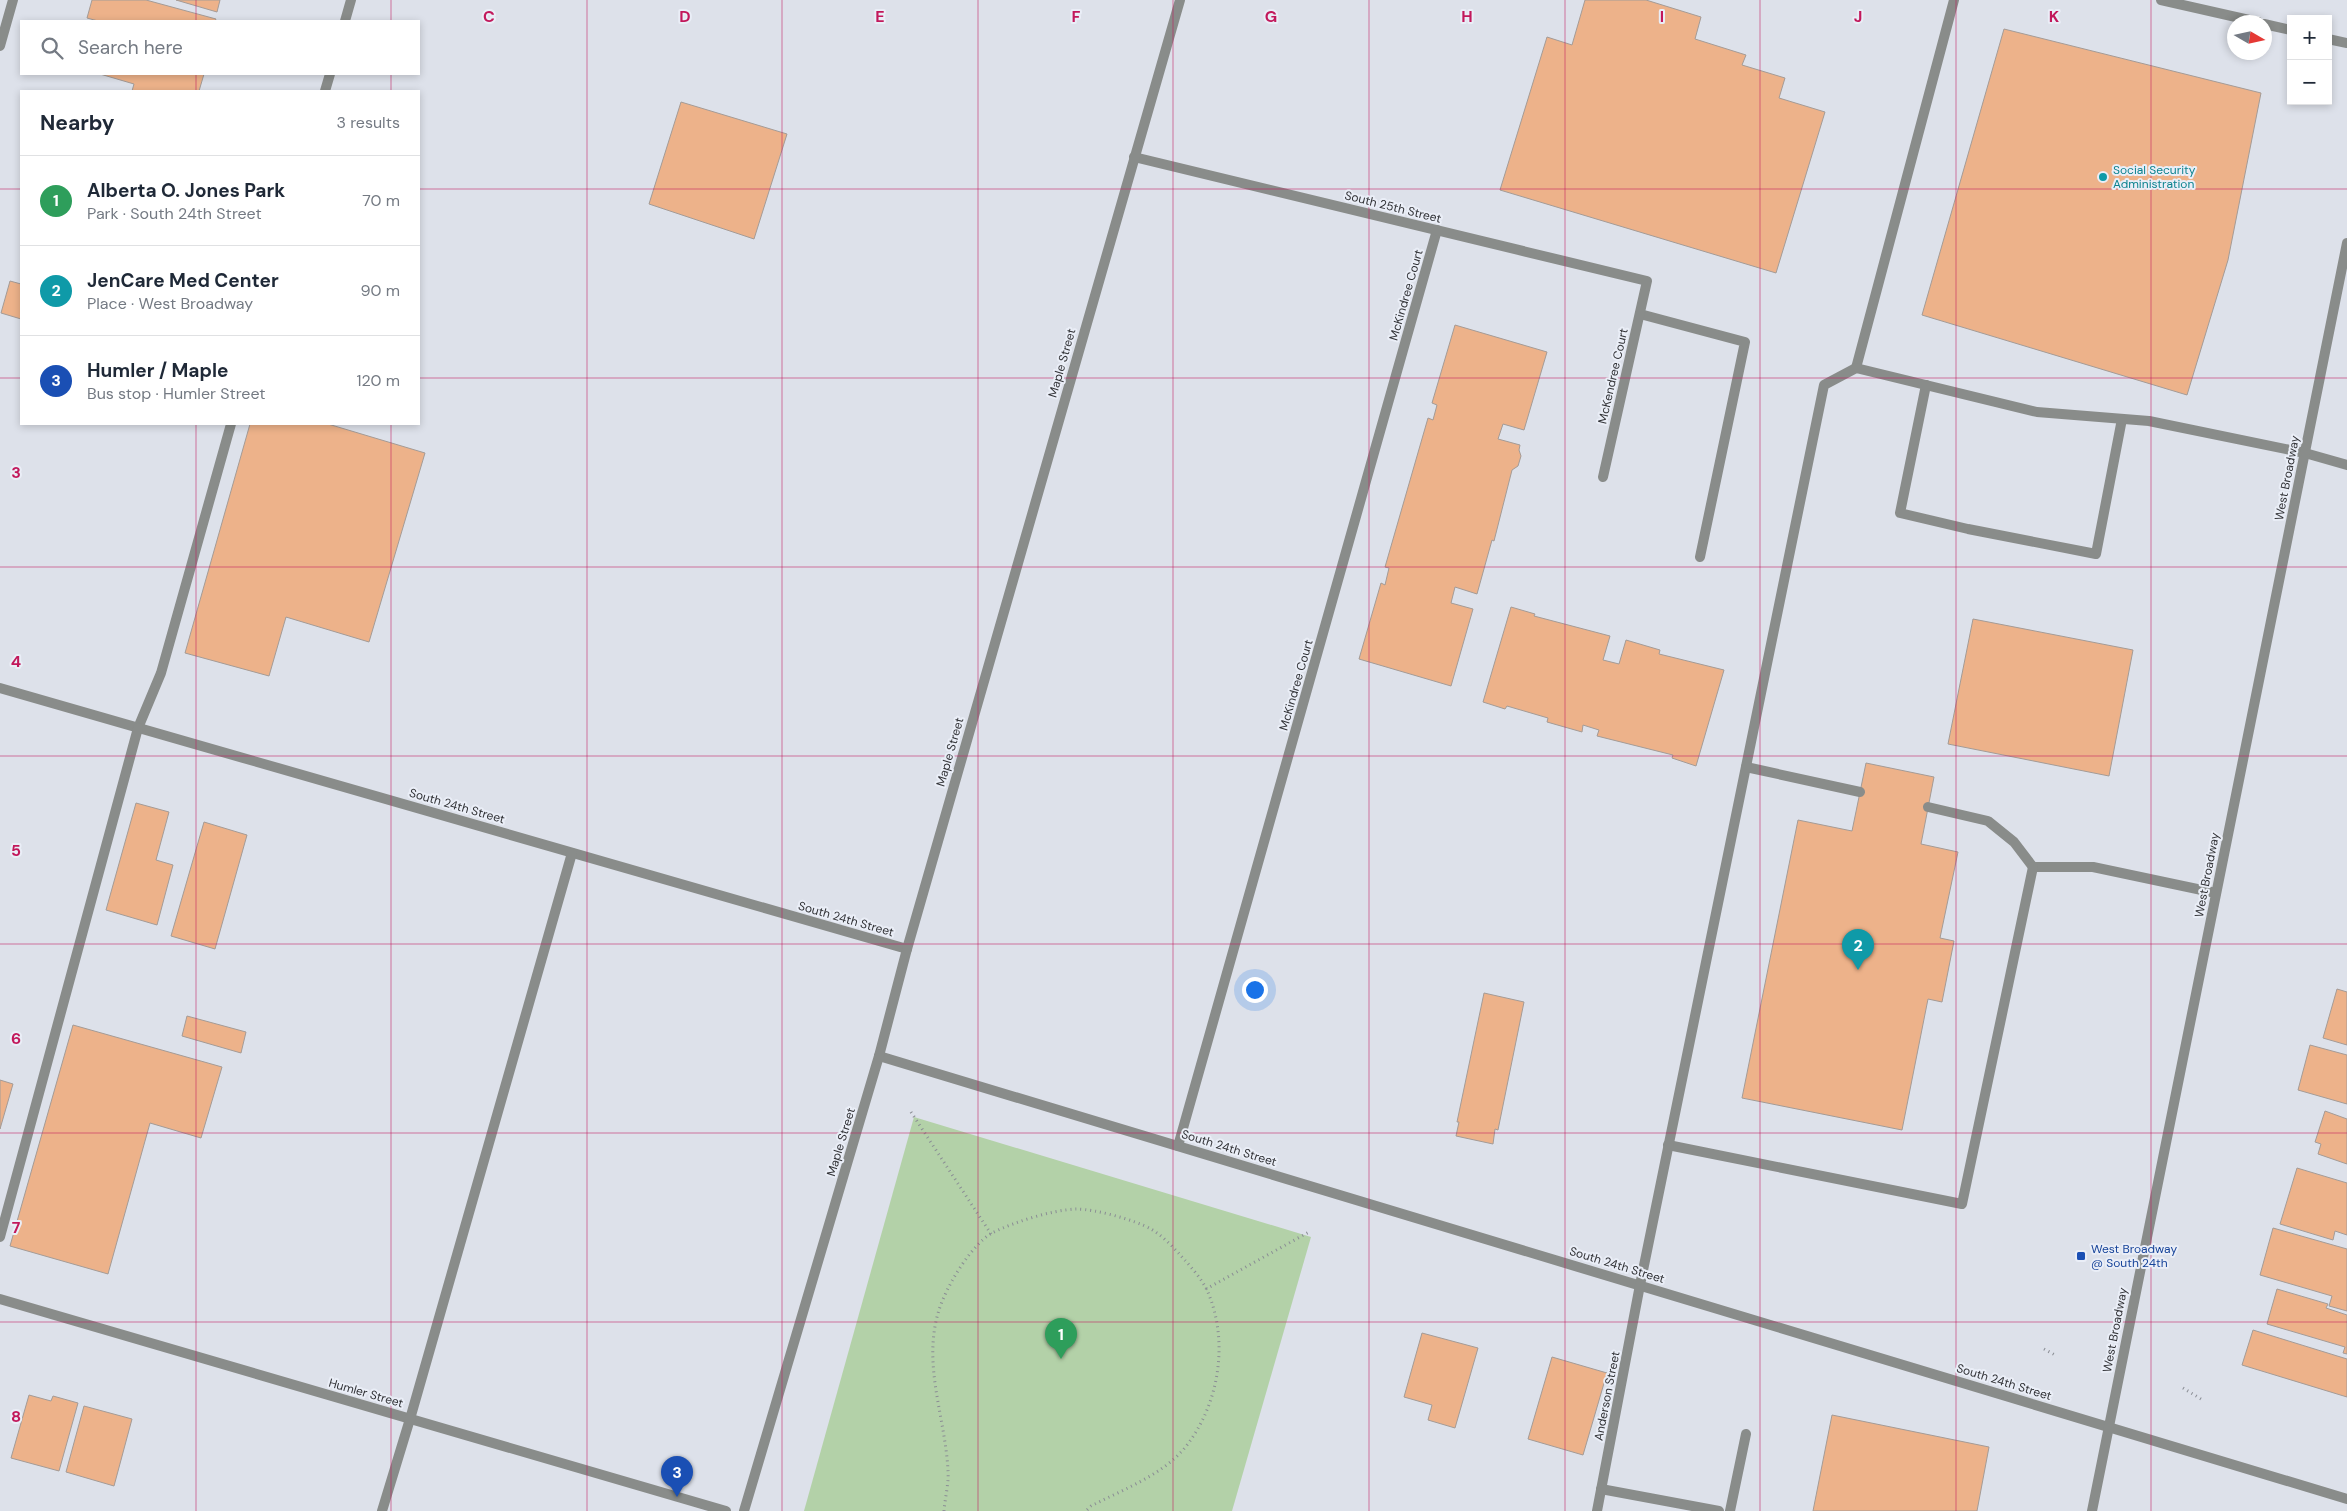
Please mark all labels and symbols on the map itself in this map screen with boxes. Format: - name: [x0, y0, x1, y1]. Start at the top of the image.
- text: C: [483, 6, 495, 27]
- text: D: [679, 6, 691, 27]
- text: E: [875, 6, 885, 27]
- text: F: [1072, 6, 1081, 27]
- text: G: [1265, 6, 1277, 27]
- text: H: [1461, 6, 1473, 27]
- text: I: [1660, 6, 1664, 27]
- text: J: [1854, 6, 1862, 27]
- text: K: [2049, 6, 2060, 27]
- north arrow: [2227, 15, 2272, 60]
- place label: Social Security Administration: [2113, 162, 2196, 192]
- marker: Social Security Administration: [2097, 171, 2109, 183]
- street label: South 25th Street: [1343, 187, 1443, 227]
- street label: McKindree Court: [1385, 247, 1427, 342]
- street label: Maple Street: [1045, 326, 1080, 399]
- street label: McKendree Court: [1594, 326, 1632, 425]
- street label: West Broadway: [2271, 434, 2303, 522]
- text: 3: [11, 462, 21, 483]
- street label: McKindree Court: [1275, 637, 1317, 732]
- text: 4: [11, 651, 21, 672]
- street label: Maple Street: [933, 715, 968, 788]
- street label: South 24th Street: [407, 785, 507, 827]
- street label: West Broadway: [2191, 831, 2223, 919]
- text: 5: [11, 840, 21, 861]
- street label: South 24th Street: [796, 898, 896, 940]
- pin: 2: [1842, 929, 1874, 970]
- your location: [1242, 977, 1268, 1003]
- text: 6: [11, 1028, 21, 1049]
- street label: Maple Street: [823, 1106, 859, 1178]
- street label: South 24th Street: [1180, 1126, 1279, 1170]
- text: 7: [12, 1217, 21, 1238]
- place label: West Broadway @ South 24th: [2091, 1241, 2177, 1271]
- street label: South 24th Street: [1568, 1243, 1667, 1287]
- marker: West Broadway @ South 24th: [2075, 1250, 2087, 1262]
- street label: West Broadway: [2099, 1286, 2131, 1374]
- pin: 1: [1045, 1318, 1077, 1359]
- street label: Anderson Street: [1590, 1350, 1624, 1442]
- street label: South 24th Street: [1955, 1360, 2054, 1404]
- street label: Humler Street: [327, 1375, 405, 1411]
- text: 8: [11, 1406, 21, 1427]
- pin: 3: [661, 1456, 693, 1497]

